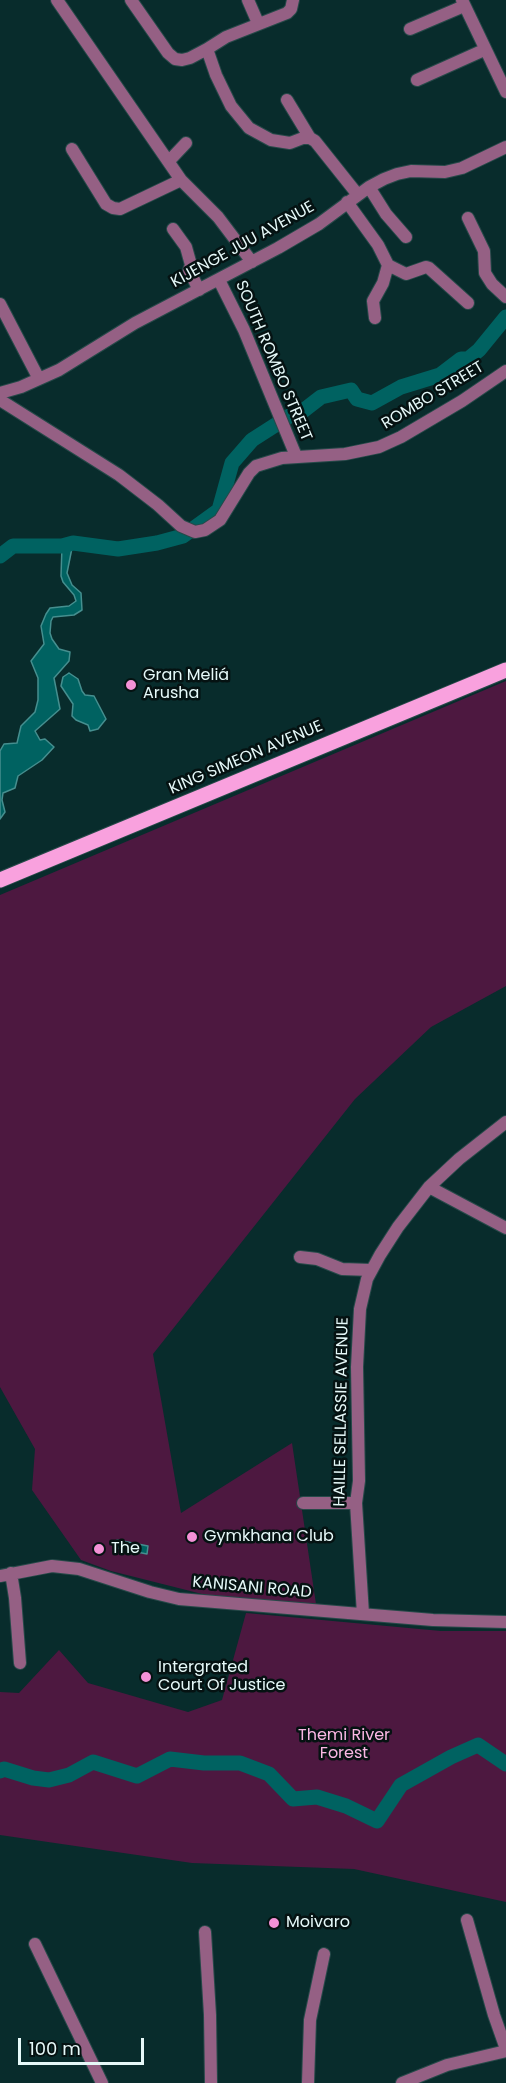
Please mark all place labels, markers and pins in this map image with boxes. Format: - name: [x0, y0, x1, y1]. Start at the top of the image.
- place label: Gran Meliá Arusha: [143, 666, 229, 704]
- marker: Gran Meliá Arusha: [124, 678, 138, 692]
- place label: Gymkhana Club: [204, 1527, 334, 1547]
- marker: Gymkhana Club: [185, 1530, 199, 1544]
- place label: The: [111, 1539, 140, 1559]
- marker: The: [92, 1542, 106, 1556]
- place label: Intergrated Court Of Justice: [158, 1658, 285, 1696]
- marker: Intergrated Court Of Justice: [139, 1670, 153, 1684]
- place label: Moivaro: [286, 1913, 350, 1933]
- marker: Moivaro: [267, 1916, 281, 1930]

